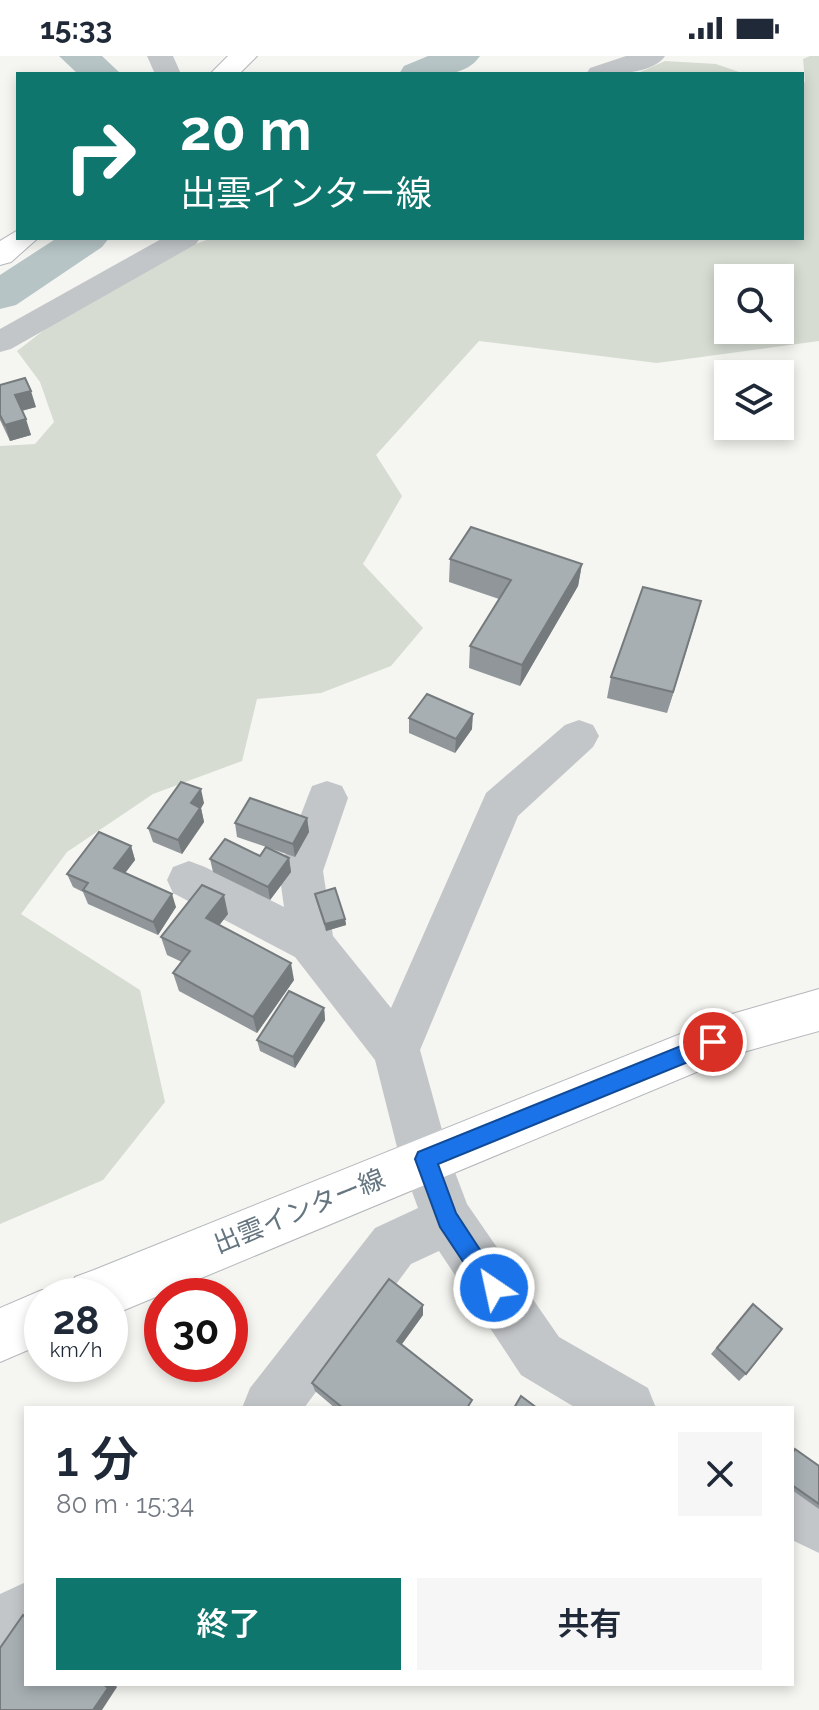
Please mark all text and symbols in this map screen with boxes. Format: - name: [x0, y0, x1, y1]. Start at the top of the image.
- text: 15:33: [40, 11, 112, 46]
- text: 20 m: [180, 97, 312, 163]
- icon: right: [48, 104, 152, 208]
- text: 出雲インター線: [180, 172, 432, 214]
- map controls: [714, 264, 794, 440]
- button: search: [714, 264, 794, 344]
- button: layers: [714, 360, 794, 440]
- pin: [679, 1008, 747, 1076]
- icon: arrive: [691, 1020, 735, 1064]
- street label: 出雲インター線: [209, 1163, 389, 1259]
- position arrow: [452, 1246, 536, 1330]
- speed limit sign: 30: [144, 1278, 248, 1382]
- text: 28: [53, 1296, 99, 1343]
- text: km/h: [50, 1338, 102, 1362]
- text: 1 分: [56, 1431, 138, 1487]
- button: close: [678, 1432, 762, 1516]
- text: 80 m · 15:34: [56, 1489, 194, 1519]
- button: 終了: [56, 1578, 401, 1670]
- button: 共有: [417, 1578, 762, 1670]

